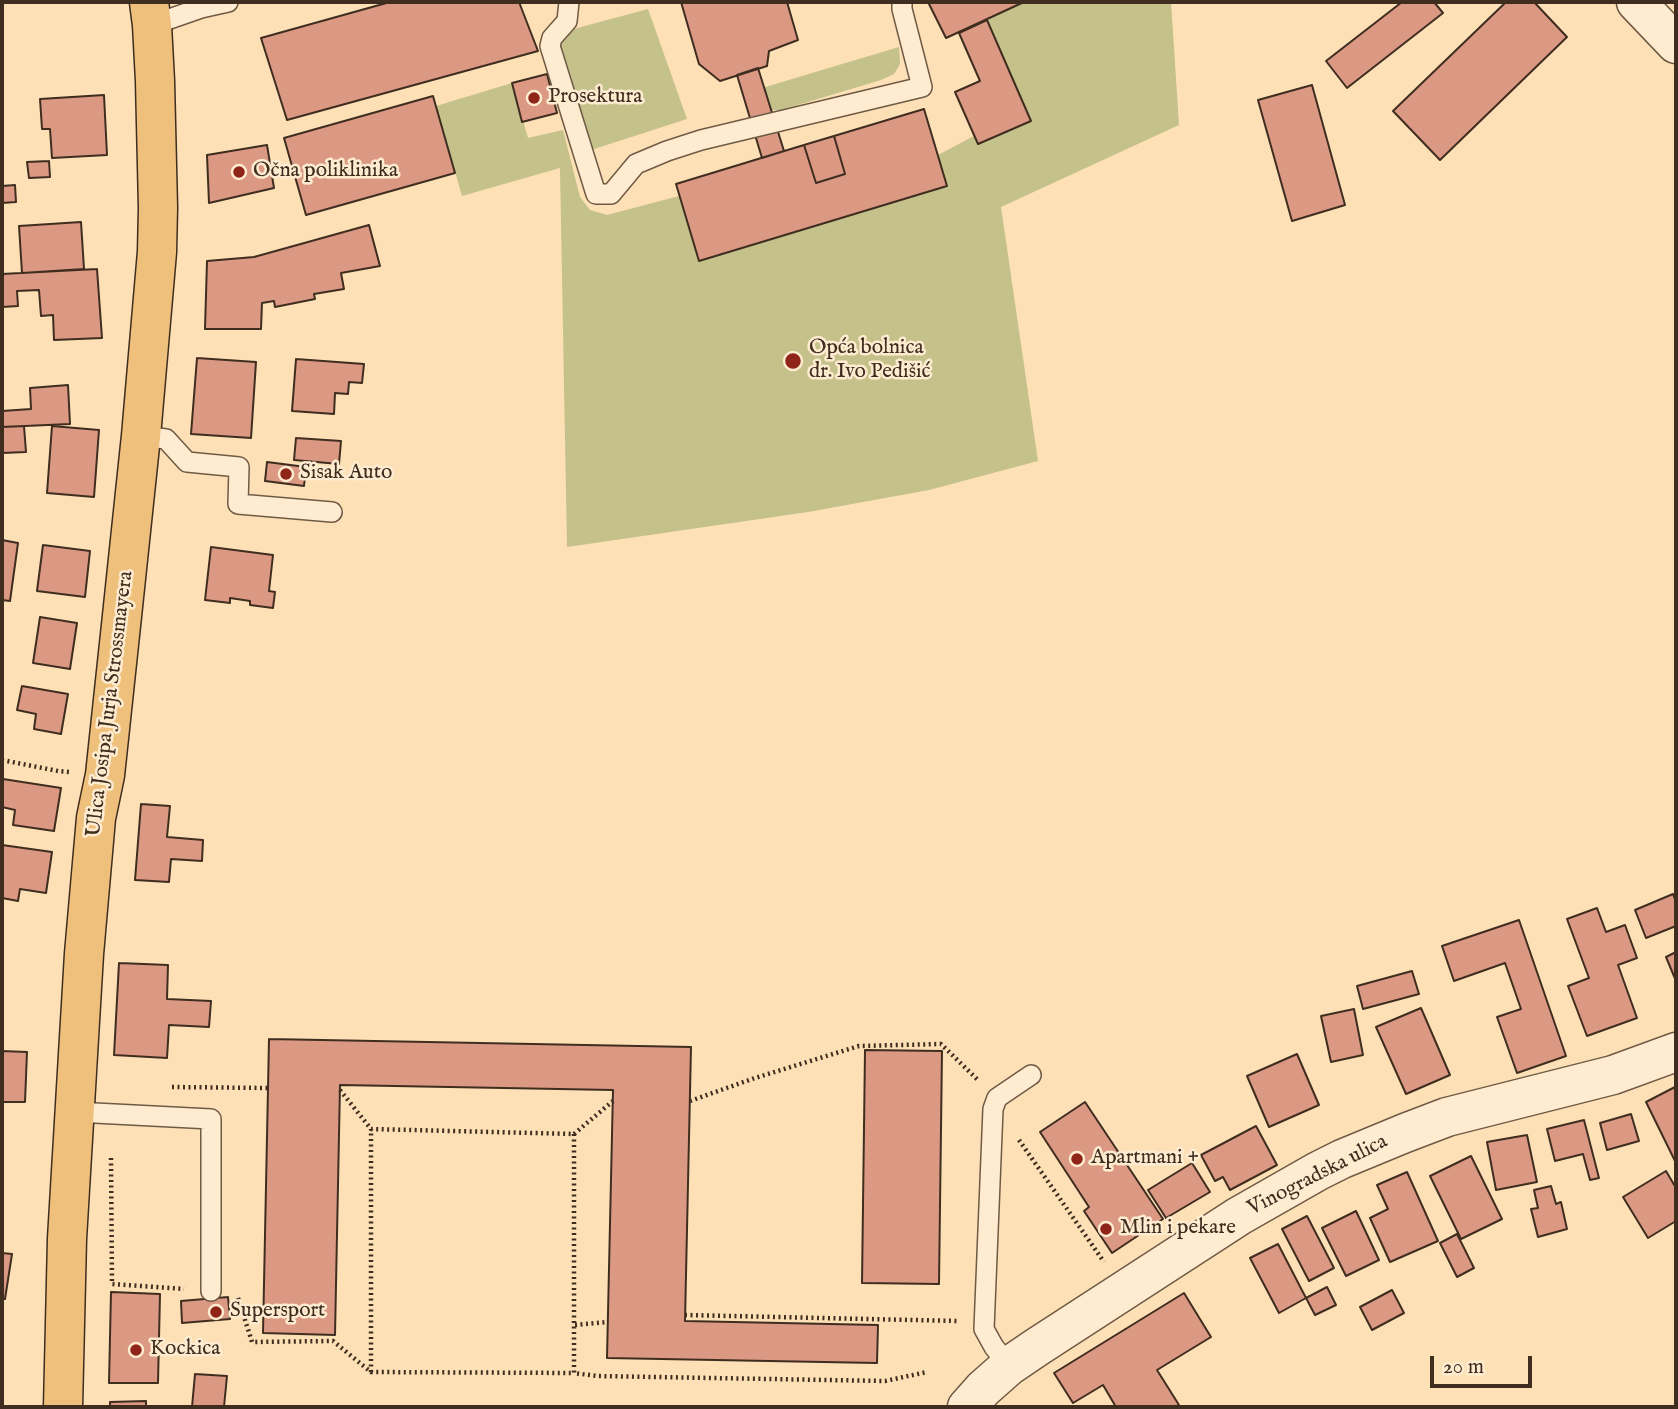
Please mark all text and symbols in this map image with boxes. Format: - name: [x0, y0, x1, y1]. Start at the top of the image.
- place label: Prosektura: [548, 85, 642, 111]
- marker: Prosektura: [526, 90, 542, 106]
- place label: Očna poliklinika: [253, 159, 398, 185]
- marker: Očna poliklinika: [231, 164, 247, 180]
- place label: Opća bolnica dr. Ivo Pedišić: [809, 336, 931, 386]
- marker: Opća bolnica dr. Ivo Pedišić: [783, 351, 803, 371]
- place label: Sisak Auto: [300, 461, 392, 487]
- marker: Sisak Auto: [278, 466, 294, 482]
- street label: Ulica Josipa Jurja Strossmayera: [82, 570, 140, 838]
- street label: Vinogradska ulica: [1244, 1130, 1392, 1222]
- place label: Apartmani +: [1091, 1146, 1199, 1172]
- marker: Apartmani +: [1069, 1151, 1085, 1167]
- place label: Mlin i pekare: [1120, 1216, 1236, 1242]
- marker: Mlin i pekare: [1098, 1221, 1114, 1237]
- place label: Supersport: [230, 1299, 325, 1325]
- marker: Supersport: [208, 1304, 224, 1320]
- place label: Kockica: [150, 1337, 220, 1363]
- marker: Kockica: [128, 1342, 144, 1358]
- scale bar: [1433, 1342, 1534, 1386]
- text: 20 m: [1443, 1354, 1484, 1381]

